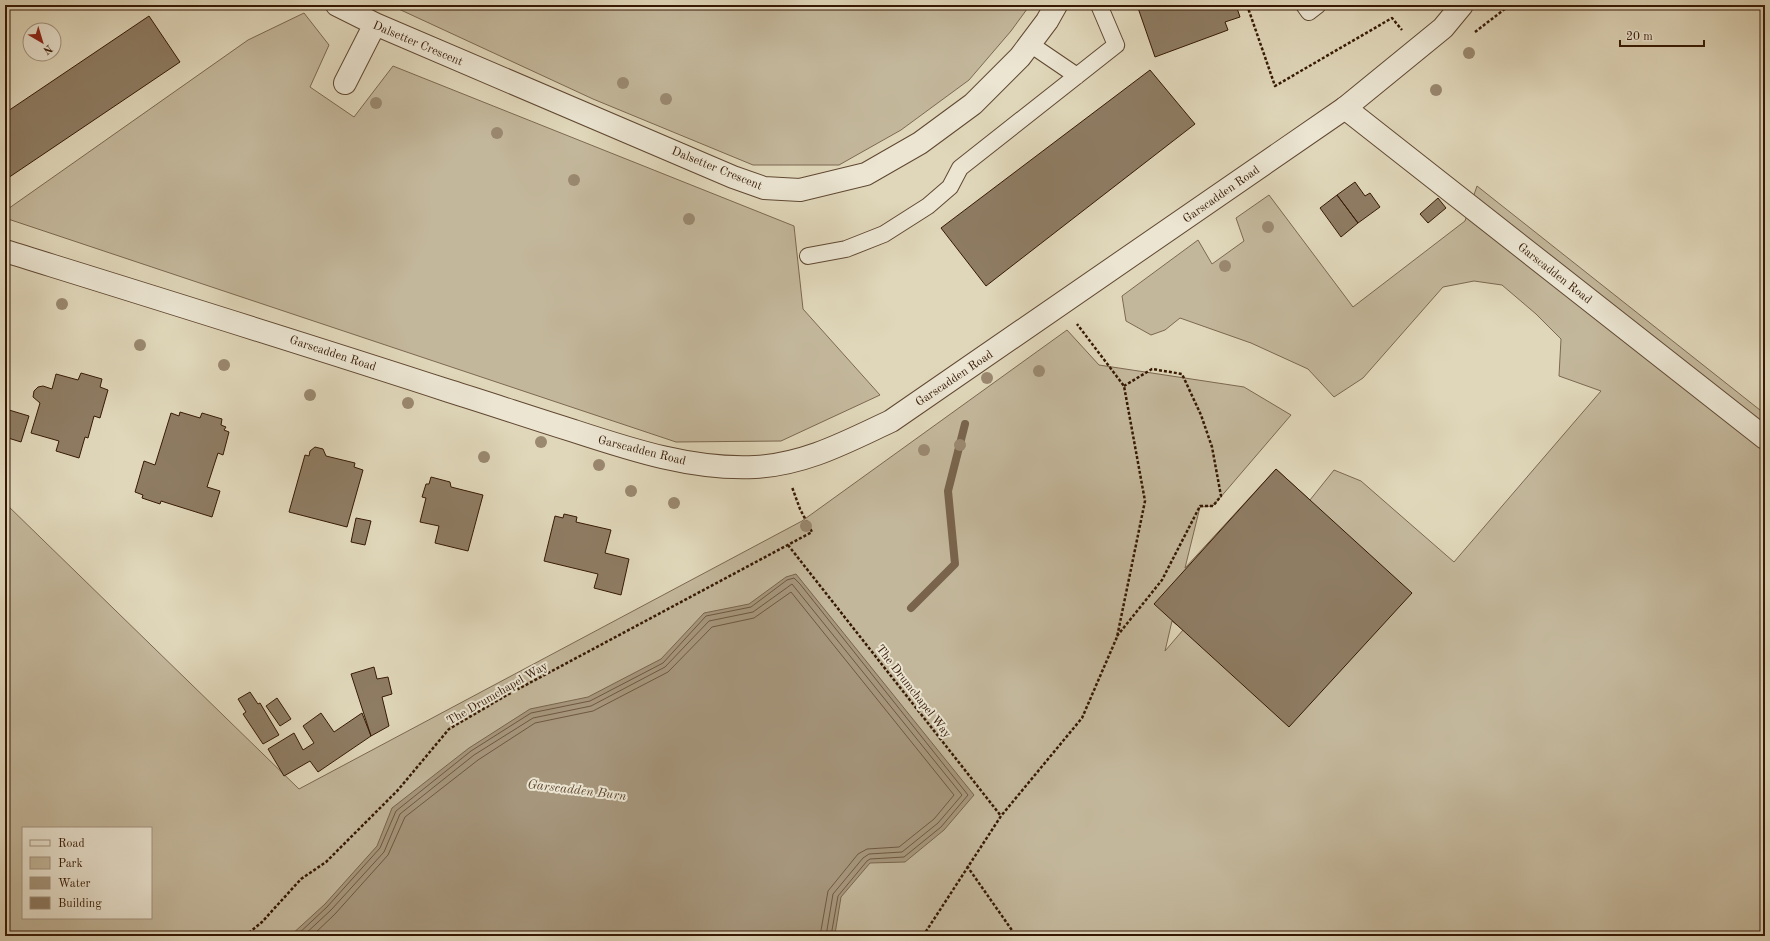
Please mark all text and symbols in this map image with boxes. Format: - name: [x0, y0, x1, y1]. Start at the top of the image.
- street label: Dalsetter Crescent: [371, 20, 464, 68]
- north arrow: [22, 22, 62, 62]
- scale bar: [1620, 22, 1704, 48]
- text: 20 m: [1626, 31, 1653, 43]
- text: N: [40, 42, 54, 56]
- street label: Dalsetter Crescent: [670, 145, 764, 193]
- street label: Garscadden Road: [1181, 164, 1262, 226]
- street label: Garscadden Road: [1515, 241, 1594, 306]
- street label: Garscadden Road: [288, 334, 378, 374]
- street label: Garscadden Road: [914, 349, 995, 409]
- street label: Garscadden Road: [596, 434, 687, 468]
- street label: The Drumchapel Way: [873, 643, 953, 741]
- street label: The Drumchapel Way: [445, 660, 550, 728]
- water label: Garscadden Burn: [527, 778, 628, 803]
- legend: [22, 827, 152, 919]
- text: Road: [58, 838, 85, 850]
- text: Park: [58, 858, 83, 870]
- text: Water: [58, 878, 91, 890]
- text: Building: [58, 898, 102, 910]

